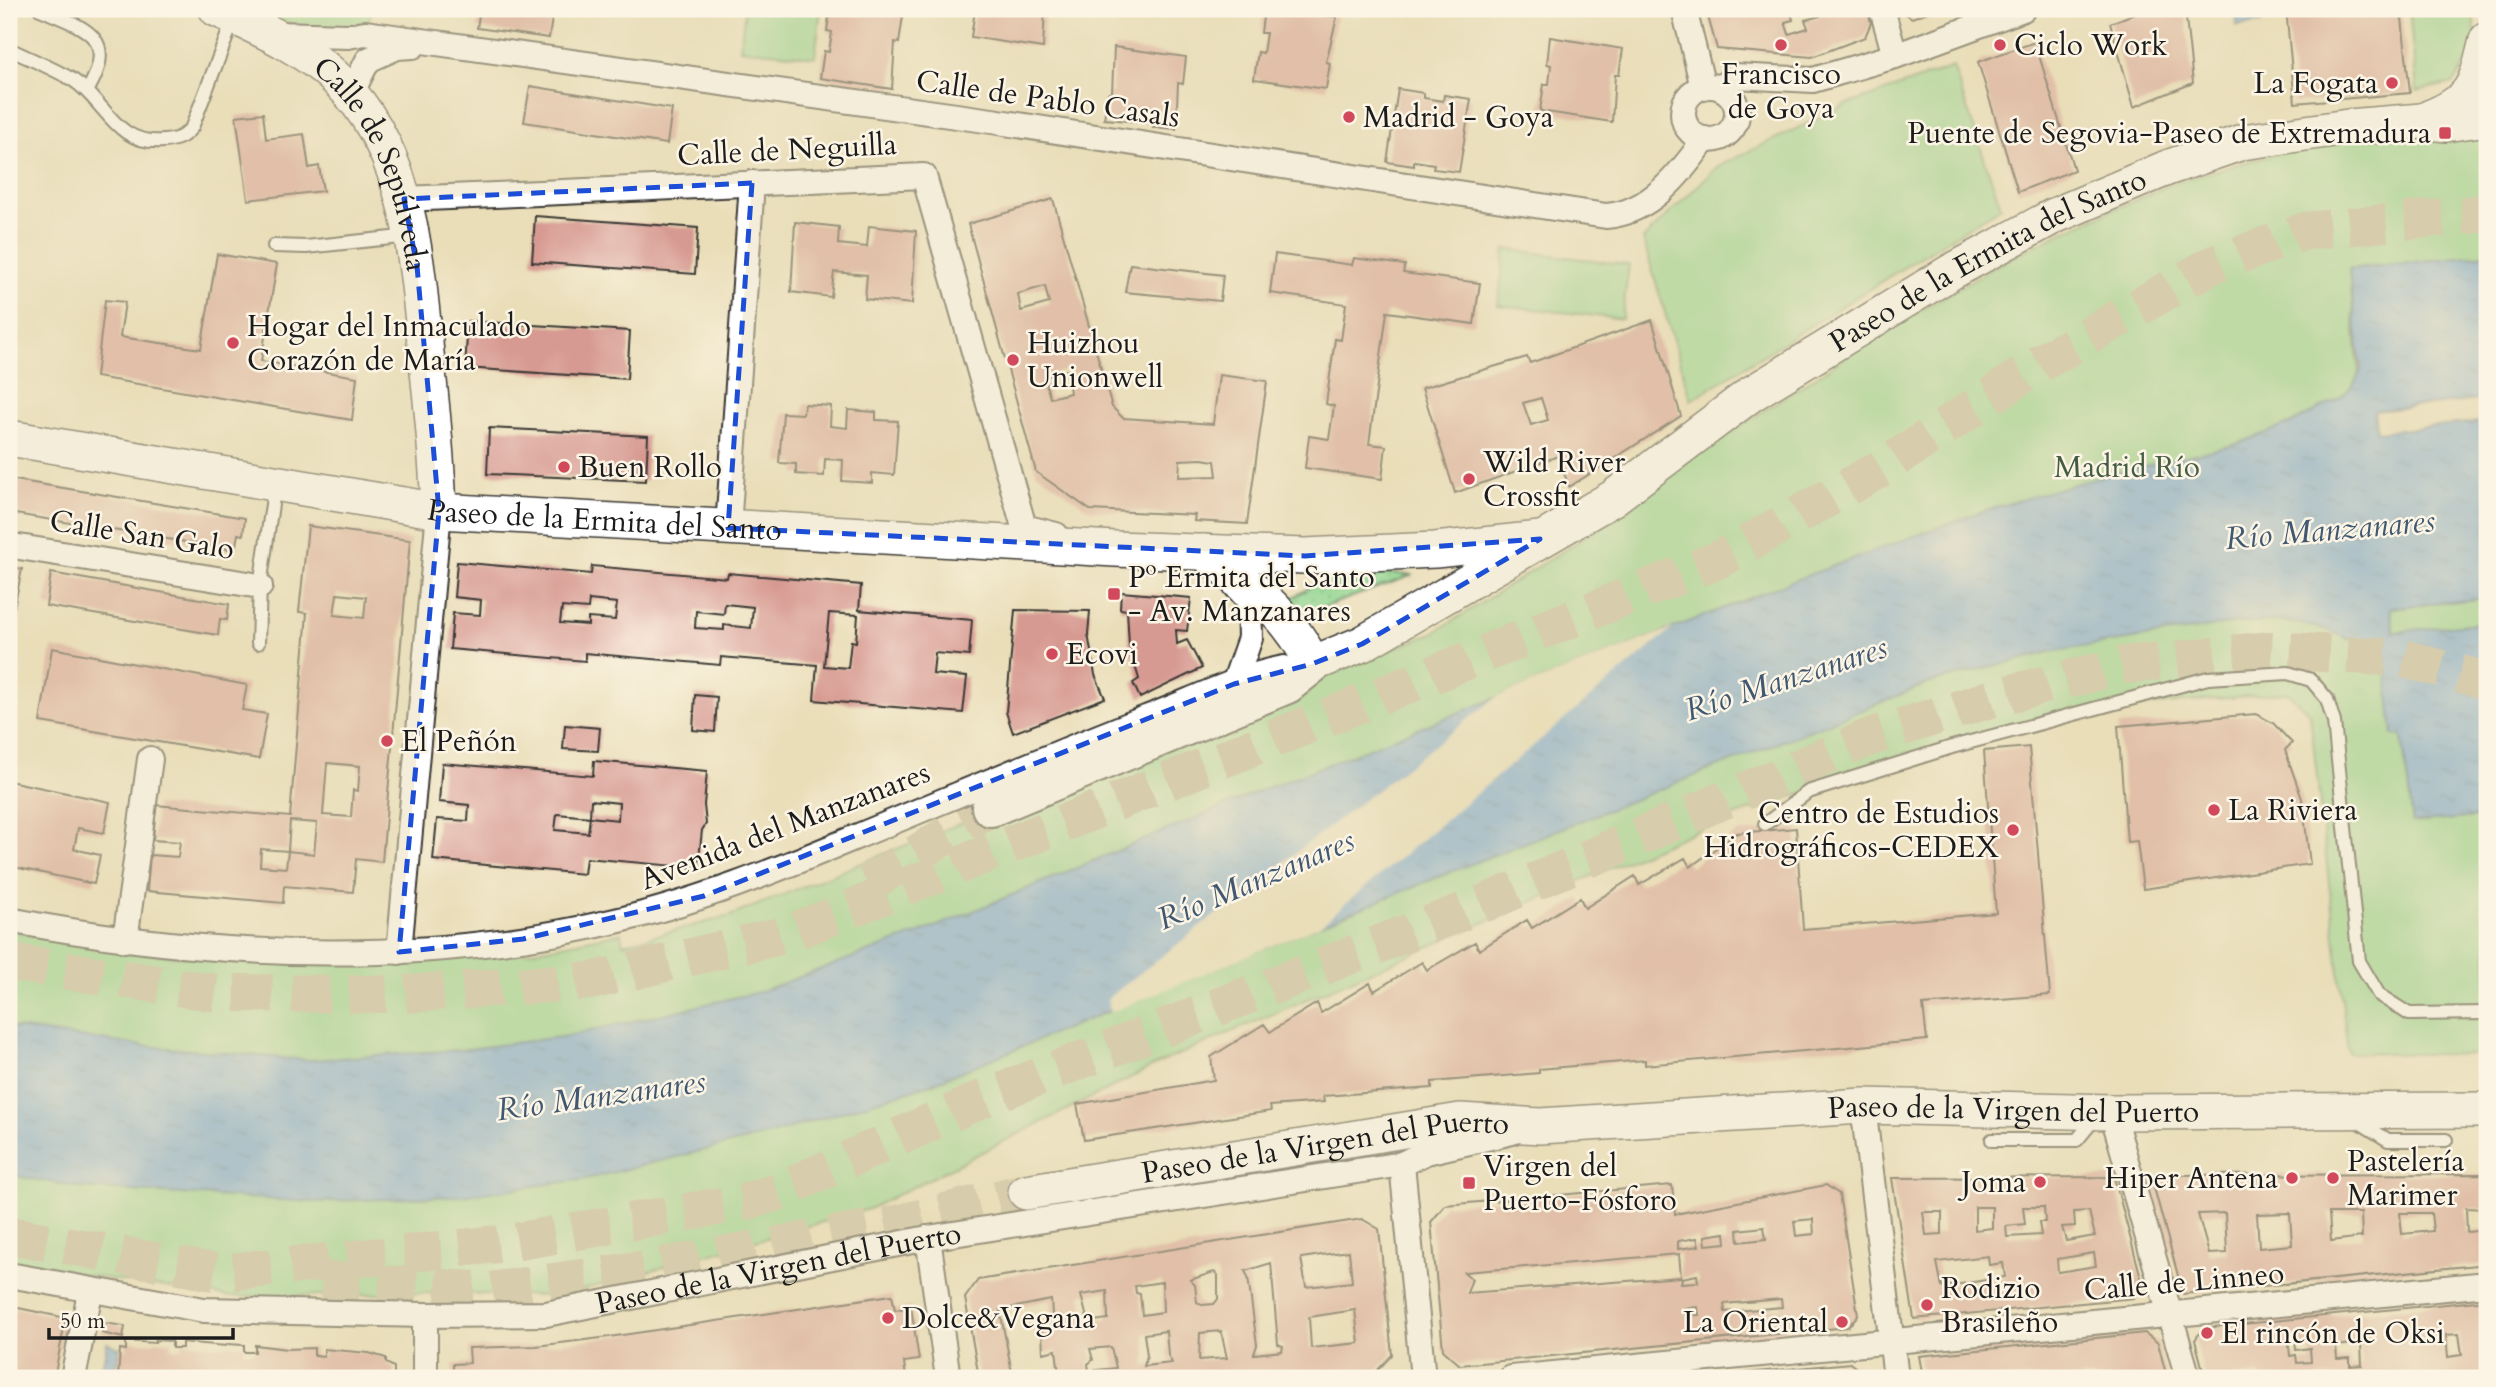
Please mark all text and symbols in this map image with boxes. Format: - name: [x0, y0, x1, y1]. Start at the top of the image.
- place label: Ciclo Work: [2014, 25, 2167, 66]
- marker: Francisco de Goya: [1773, 37, 1789, 53]
- marker: Ciclo Work: [1992, 37, 2008, 53]
- street label: Calle de Sepúlveda: [305, 47, 437, 274]
- place label: Francisco de Goya: [1721, 54, 1841, 129]
- street label: Calle de Pablo Casals: [914, 60, 1182, 138]
- place label: La Fogata: [2253, 63, 2378, 104]
- marker: La Fogata: [2384, 75, 2400, 91]
- place label: Madrid - Goya: [1363, 97, 1554, 138]
- marker: Madrid - Goya: [1341, 109, 1357, 125]
- place label: Puente de Segovia-Paseo de Extremadura: [1907, 113, 2431, 154]
- street label: Calle de Neguilla: [676, 124, 898, 176]
- marker: Puente de Segovia-Paseo de Extremadura: [2437, 125, 2453, 141]
- street label: Paseo de la Ermita del Santo: [1821, 159, 2152, 362]
- place label: Hogar del Inmaculado Corazón de María: [247, 306, 531, 381]
- place label: Huizhou Unionwell: [1027, 323, 1164, 398]
- marker: Hogar del Inmaculado Corazón de María: [225, 335, 241, 351]
- marker: Huizhou Unionwell: [1005, 352, 1021, 368]
- place label: Wild River Crossfit: [1482, 442, 1625, 517]
- place label: Buen Rollo: [578, 447, 722, 488]
- park label: Madrid Río: [2054, 447, 2200, 488]
- marker: Buen Rollo: [556, 459, 572, 475]
- marker: Wild River Crossfit: [1461, 471, 1477, 487]
- street label: Paseo de la Ermita del Santo: [424, 489, 783, 551]
- water label: Río Manzanares: [2223, 499, 2437, 561]
- street label: Calle San Galo: [47, 500, 237, 570]
- place label: Pº Ermita del Santo - Av. Manzanares: [1128, 557, 1375, 632]
- marker: Pº Ermita del Santo - Av. Manzanares: [1106, 586, 1122, 602]
- water label: Río Manzanares: [1679, 626, 1893, 732]
- place label: Ecovi: [1066, 634, 1138, 675]
- marker: Ecovi: [1044, 646, 1060, 662]
- place label: El Peñón: [401, 721, 517, 762]
- marker: El Peñón: [379, 733, 395, 749]
- street label: Avenida del Manzanares: [634, 752, 936, 900]
- place label: La Riviera: [2228, 790, 2358, 831]
- place label: Centro de Estudios Hidrográficos-CEDEX: [1703, 793, 1999, 868]
- marker: La Riviera: [2206, 802, 2222, 818]
- water label: Río Manzanares: [1150, 819, 1362, 941]
- marker: Centro de Estudios Hidrográficos-CEDEX: [2005, 822, 2021, 838]
- water label: Río Manzanares: [494, 1060, 708, 1132]
- street label: Paseo de la Virgen del Puerto: [1826, 1085, 2199, 1133]
- street label: Paseo de la Virgen del Puerto: [1138, 1100, 1510, 1193]
- place label: Pastelería Marimer: [2347, 1141, 2464, 1216]
- place label: Virgen del Puerto-Fósforo: [1483, 1146, 1677, 1221]
- place label: Hiper Antena: [2104, 1158, 2278, 1199]
- place label: Joma: [1957, 1162, 2026, 1203]
- marker: Hiper Antena: [2284, 1170, 2300, 1186]
- marker: Pastelería Marimer: [2325, 1170, 2341, 1186]
- marker: Joma: [2032, 1174, 2048, 1190]
- marker: Virgen del Puerto-Fósforo: [1461, 1175, 1477, 1191]
- street label: Paseo de la Virgen del Puerto: [592, 1213, 964, 1324]
- street label: Calle de Linneo: [2082, 1253, 2286, 1311]
- place label: Rodizio Brasileño: [1941, 1268, 2058, 1343]
- scale bar: [49, 1296, 233, 1340]
- marker: Rodizio Brasileño: [1919, 1297, 1935, 1313]
- place label: Dolce&Vegana: [902, 1298, 1095, 1339]
- place label: La Oriental: [1683, 1302, 1828, 1343]
- text: 50 m: [60, 1307, 105, 1336]
- marker: Dolce&Vegana: [880, 1310, 896, 1326]
- place label: El rincón de Oksi: [2221, 1313, 2445, 1354]
- marker: La Oriental: [1834, 1314, 1850, 1330]
- marker: El rincón de Oksi: [2199, 1325, 2215, 1341]

